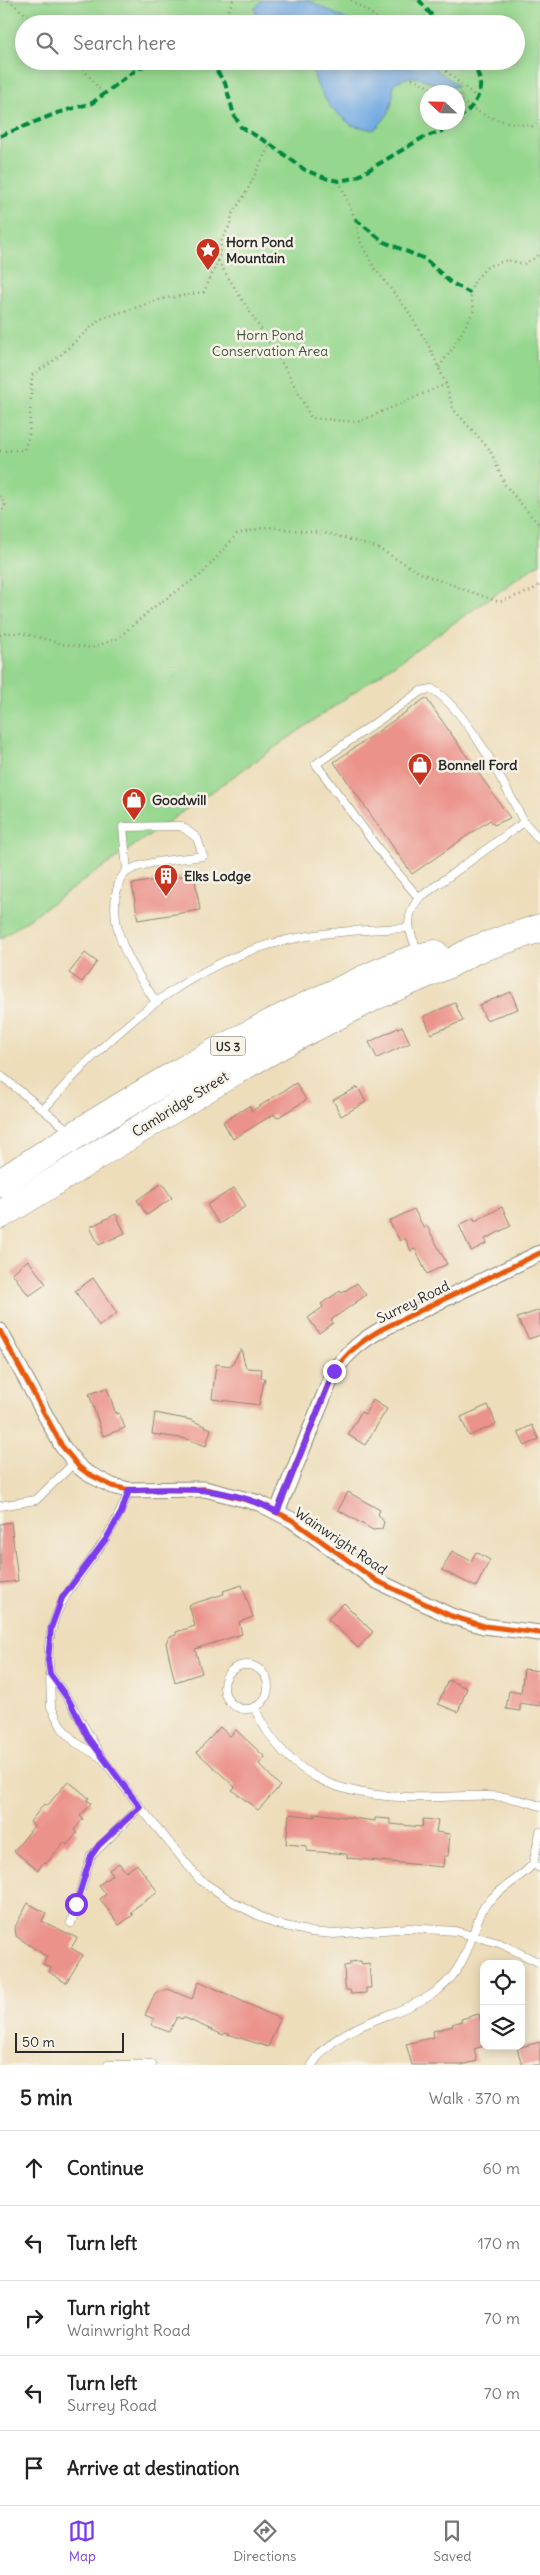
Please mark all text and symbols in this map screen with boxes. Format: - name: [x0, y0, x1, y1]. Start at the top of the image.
- search box: [15, 15, 525, 70]
- icon: search: [33, 29, 61, 57]
- text: Search here: [73, 31, 176, 55]
- north arrow: [420, 85, 465, 130]
- place label: Horn Pond Mountain: [226, 233, 294, 267]
- place icon: Horn Pond Mountain: [195, 237, 221, 271]
- park label: Horn Pond Conservation Area: [212, 326, 328, 360]
- shop icon: Bonnell Ford: [407, 752, 433, 786]
- place label: Bonnell Ford: [438, 756, 518, 774]
- shop icon: Goodwill: [121, 787, 147, 821]
- place label: Goodwill: [152, 791, 207, 809]
- building icon: Elks Lodge: [153, 863, 179, 897]
- place label: Elks Lodge: [184, 867, 252, 885]
- road number: US 3: [210, 1036, 246, 1056]
- street label: Cambridge Street: [128, 1067, 232, 1141]
- street label: Surrey Road: [374, 1277, 452, 1327]
- route end: [323, 1360, 346, 1383]
- street label: Wainwright Road: [291, 1503, 391, 1579]
- route start: [65, 1893, 88, 1916]
- map controls: [480, 1960, 525, 2050]
- button: locate: [480, 1960, 525, 2005]
- button: layers: [480, 2005, 525, 2050]
- scale bar: [15, 2030, 124, 2053]
- text: 50 m: [22, 2033, 55, 2051]
- text: 5 min: [20, 2084, 72, 2111]
- text: Walk · 370 m: [429, 2088, 520, 2108]
- icon: ahead: [20, 2154, 48, 2182]
- text: Continue: [67, 2156, 144, 2180]
- text: 60 m: [482, 2158, 520, 2178]
- icon: left: [20, 2229, 48, 2257]
- text: Turn left: [67, 2231, 137, 2255]
- text: 170 m: [477, 2233, 520, 2253]
- text: Turn right: [67, 2296, 150, 2320]
- icon: right: [20, 2304, 48, 2332]
- text: 70 m: [484, 2308, 520, 2328]
- text: Wainwright Road: [67, 2320, 190, 2340]
- text: Turn left: [67, 2371, 137, 2395]
- icon: left: [20, 2379, 48, 2407]
- text: 70 m: [484, 2383, 520, 2403]
- text: Surrey Road: [67, 2395, 157, 2415]
- icon: arrive: [20, 2454, 48, 2482]
- text: Arrive at destination: [67, 2456, 240, 2480]
- tab: Map: [68, 2517, 96, 2565]
- tab: Directions: [233, 2517, 296, 2565]
- tab: Saved: [433, 2517, 472, 2565]

